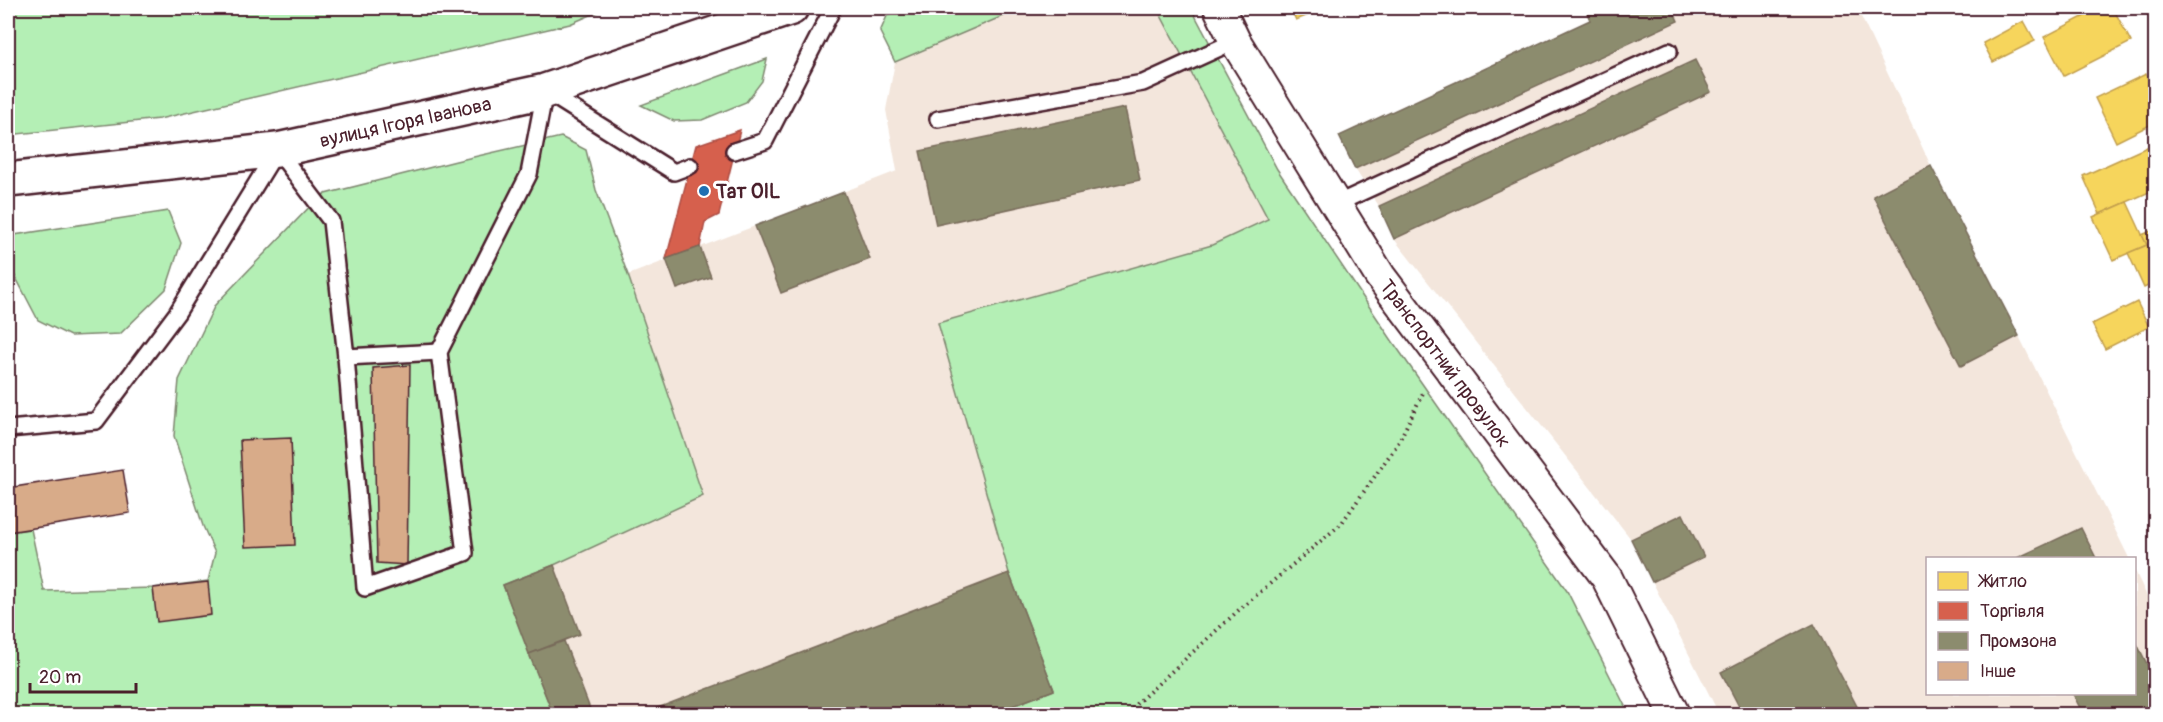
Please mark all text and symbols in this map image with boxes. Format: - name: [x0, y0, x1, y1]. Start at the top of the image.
- street label: вулиця Ігоря Іванова: [317, 91, 494, 153]
- place label: Тат OIL: [715, 179, 780, 204]
- marker: Тат OIL: [697, 184, 711, 198]
- street label: Транспортний провулок: [1374, 274, 1517, 452]
- legend: [1926, 557, 2136, 695]
- text: Житло: [1977, 570, 2027, 593]
- text: Торгівля: [1980, 600, 2044, 623]
- text: Промзона: [1980, 630, 2057, 653]
- scale bar: [30, 656, 136, 694]
- text: Інше: [1980, 660, 2016, 683]
- text: 20 m: [39, 666, 81, 689]

